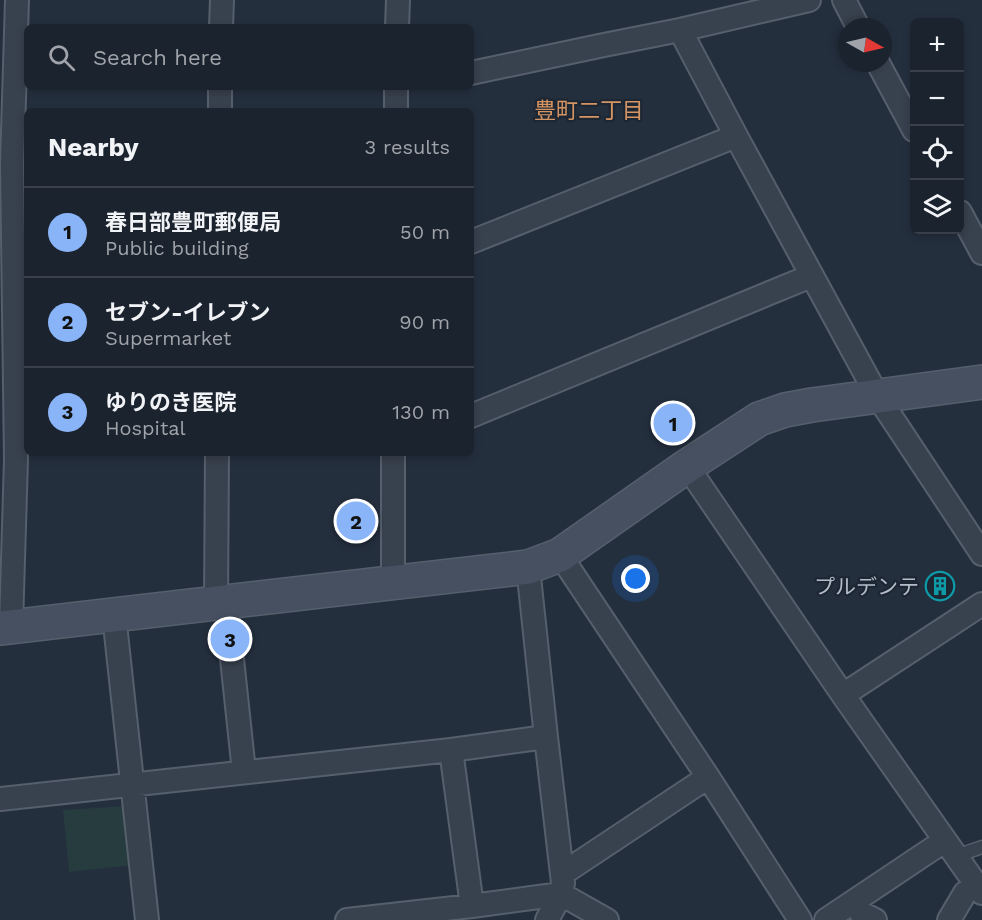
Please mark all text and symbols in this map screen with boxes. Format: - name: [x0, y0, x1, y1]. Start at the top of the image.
- north arrow: [838, 18, 892, 72]
- map controls: [910, 18, 964, 234]
- button: +: [910, 18, 964, 72]
- search box: [24, 24, 474, 90]
- icon: search: [45, 41, 78, 74]
- text: Search here: [93, 45, 222, 70]
- button: −: [910, 72, 964, 126]
- district label: 豊町二丁目: [534, 98, 644, 123]
- button: locate: [910, 126, 964, 180]
- text: Nearby: [48, 132, 139, 162]
- text: 3 results: [365, 135, 450, 159]
- button: layers: [910, 180, 964, 234]
- text: 春日部豊町郵便局: [105, 210, 281, 235]
- text: 1: [63, 220, 72, 244]
- text: 50 m: [400, 220, 450, 244]
- text: Public building: [105, 236, 249, 260]
- text: セブン-イレブン: [105, 300, 271, 325]
- text: 2: [62, 310, 73, 334]
- text: 90 m: [399, 310, 450, 334]
- text: Supermarket: [105, 326, 231, 350]
- text: ゆりのき医院: [105, 390, 236, 415]
- text: 3: [62, 400, 73, 424]
- text: 130 m: [392, 400, 450, 424]
- pin: 1: [654, 400, 692, 446]
- text: Hospital: [105, 416, 186, 440]
- pin: 2: [336, 498, 376, 544]
- your location: [621, 564, 650, 593]
- building icon: プルデンテ: [924, 570, 956, 602]
- place label: プルデンテ: [814, 574, 919, 599]
- pin: 3: [210, 616, 250, 662]

